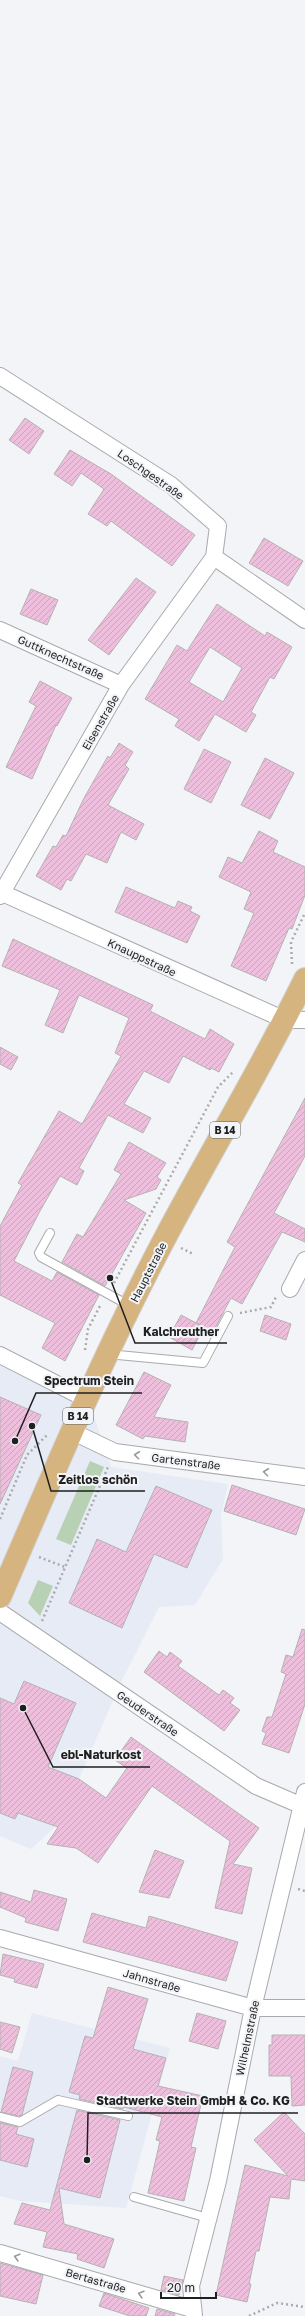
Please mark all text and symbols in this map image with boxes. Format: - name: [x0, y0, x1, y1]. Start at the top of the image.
- street label: Loschgestraße: [115, 446, 187, 502]
- street label: Guttknechtstraße: [16, 632, 106, 682]
- street label: Eisenstraße: [79, 692, 121, 752]
- street label: Knauppstraße: [106, 935, 178, 979]
- road number: B 14: [210, 1122, 240, 1138]
- street label: Hauptstraße: [127, 1240, 169, 1304]
- callout: Kalchreuther: [135, 1319, 227, 1343]
- text: Kalchreuther: [143, 1324, 219, 1339]
- callout: Spectrum Stein: [36, 1369, 142, 1393]
- text: Spectrum Stein: [44, 1373, 134, 1388]
- road number: B 14: [63, 1408, 93, 1424]
- street label: Gartenstraße: [151, 1450, 221, 1472]
- one-way arrow: [134, 1451, 140, 1460]
- callout: Zeitlos schön: [51, 1467, 145, 1491]
- one-way arrow: [263, 1468, 269, 1477]
- text: Zeitlos schön: [59, 1472, 137, 1487]
- street label: Geuderstraße: [115, 1688, 181, 1738]
- callout: ebl-Naturkost: [53, 1743, 150, 1767]
- text: ebl-Naturkost: [61, 1747, 142, 1762]
- street label: Jahnstraße: [122, 1966, 182, 1994]
- street label: Wilhelmstraße: [233, 1999, 261, 2077]
- callout: Stadtwerke Stein GmbH & Co. KG: [88, 2089, 298, 2113]
- text: Stadtwerke Stein GmbH & Co. KG: [96, 2093, 290, 2108]
- one-way arrow: [13, 2253, 20, 2262]
- street label: Bertastraße: [64, 2265, 128, 2295]
- scale bar: [161, 2274, 216, 2300]
- text: 20 m: [167, 2280, 195, 2295]
- one-way arrow: [138, 2290, 145, 2299]

